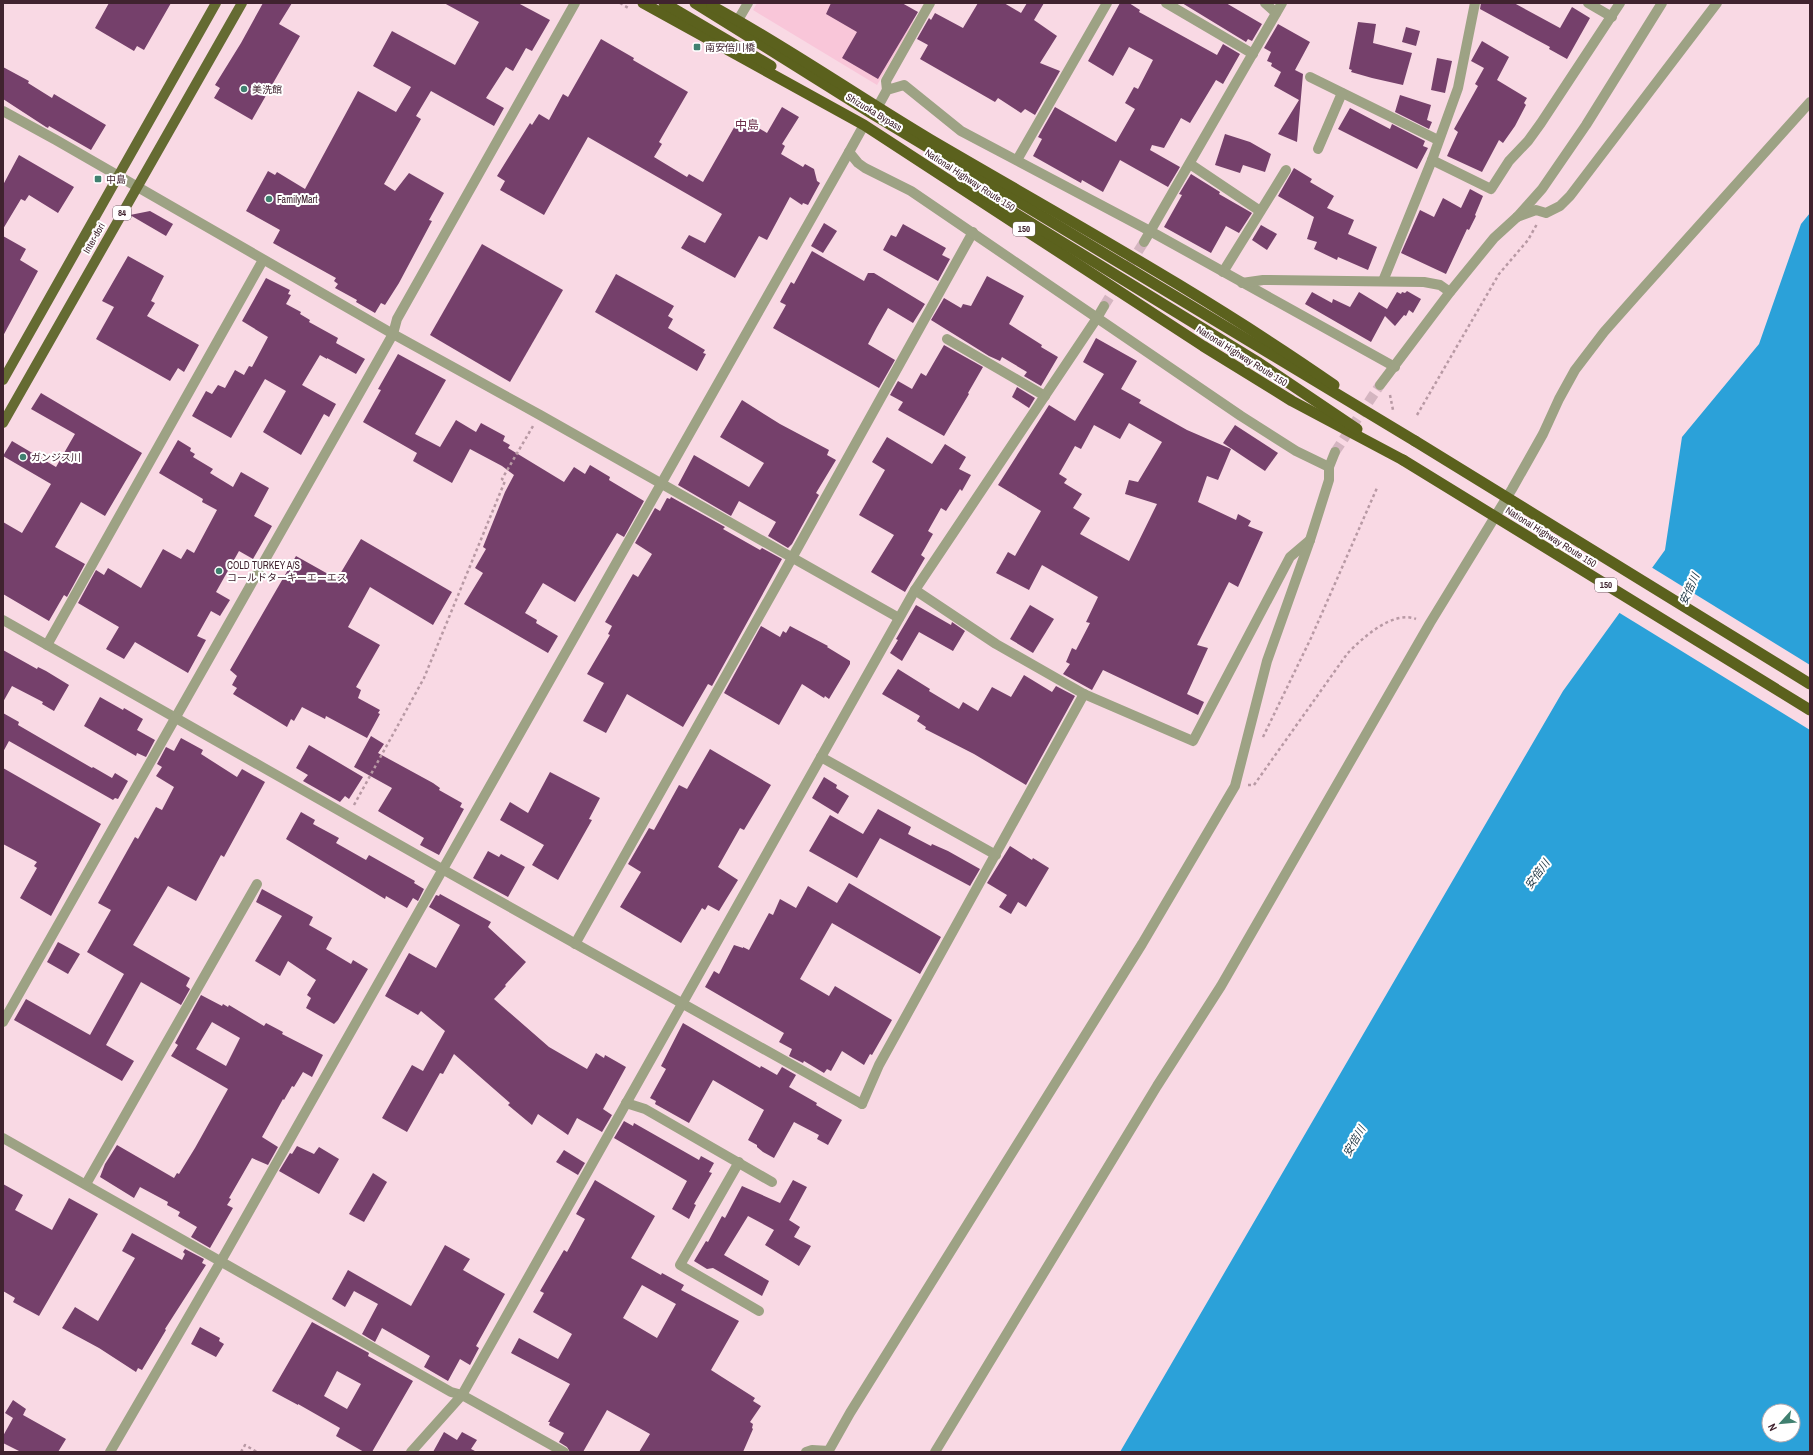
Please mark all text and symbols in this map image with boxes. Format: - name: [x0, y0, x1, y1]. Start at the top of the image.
- place label: 南安倍川橋: [705, 41, 755, 54]
- marker: 南安倍川橋: [692, 42, 702, 52]
- place label: 美洗館: [252, 83, 282, 96]
- marker: 美洗館: [239, 84, 249, 94]
- street label: Shizuoka Bypass: [843, 90, 905, 134]
- district label: 中島: [735, 117, 759, 133]
- street label: National Highway Route 150: [922, 146, 1018, 214]
- place label: 中島: [106, 173, 126, 186]
- marker: 中島: [93, 174, 103, 184]
- place label: FamilyMart: [277, 193, 318, 206]
- marker: FamilyMart: [264, 194, 274, 204]
- road number: 84: [113, 206, 131, 220]
- street label: Inter-dori: [80, 220, 108, 256]
- road number: 150: [1013, 222, 1035, 236]
- street label: National Highway Route 150: [1194, 323, 1290, 390]
- place label: ガンジス川: [31, 451, 81, 464]
- marker: ガンジス川: [18, 452, 28, 462]
- street label: National Highway Route 150: [1503, 504, 1599, 571]
- place label: COLD TURKEY A/S コールドターキーエーエス: [227, 559, 347, 584]
- marker: COLD TURKEY A/S コールドターキーエーエス: [214, 566, 224, 576]
- water label: 安倍川: [1676, 570, 1703, 607]
- road number: 150: [1595, 578, 1617, 592]
- water label: 安倍川: [1522, 856, 1553, 891]
- water label: 安倍川: [1340, 1122, 1369, 1159]
- north arrow: [1761, 1403, 1801, 1443]
- text: N: [1764, 1421, 1780, 1434]

